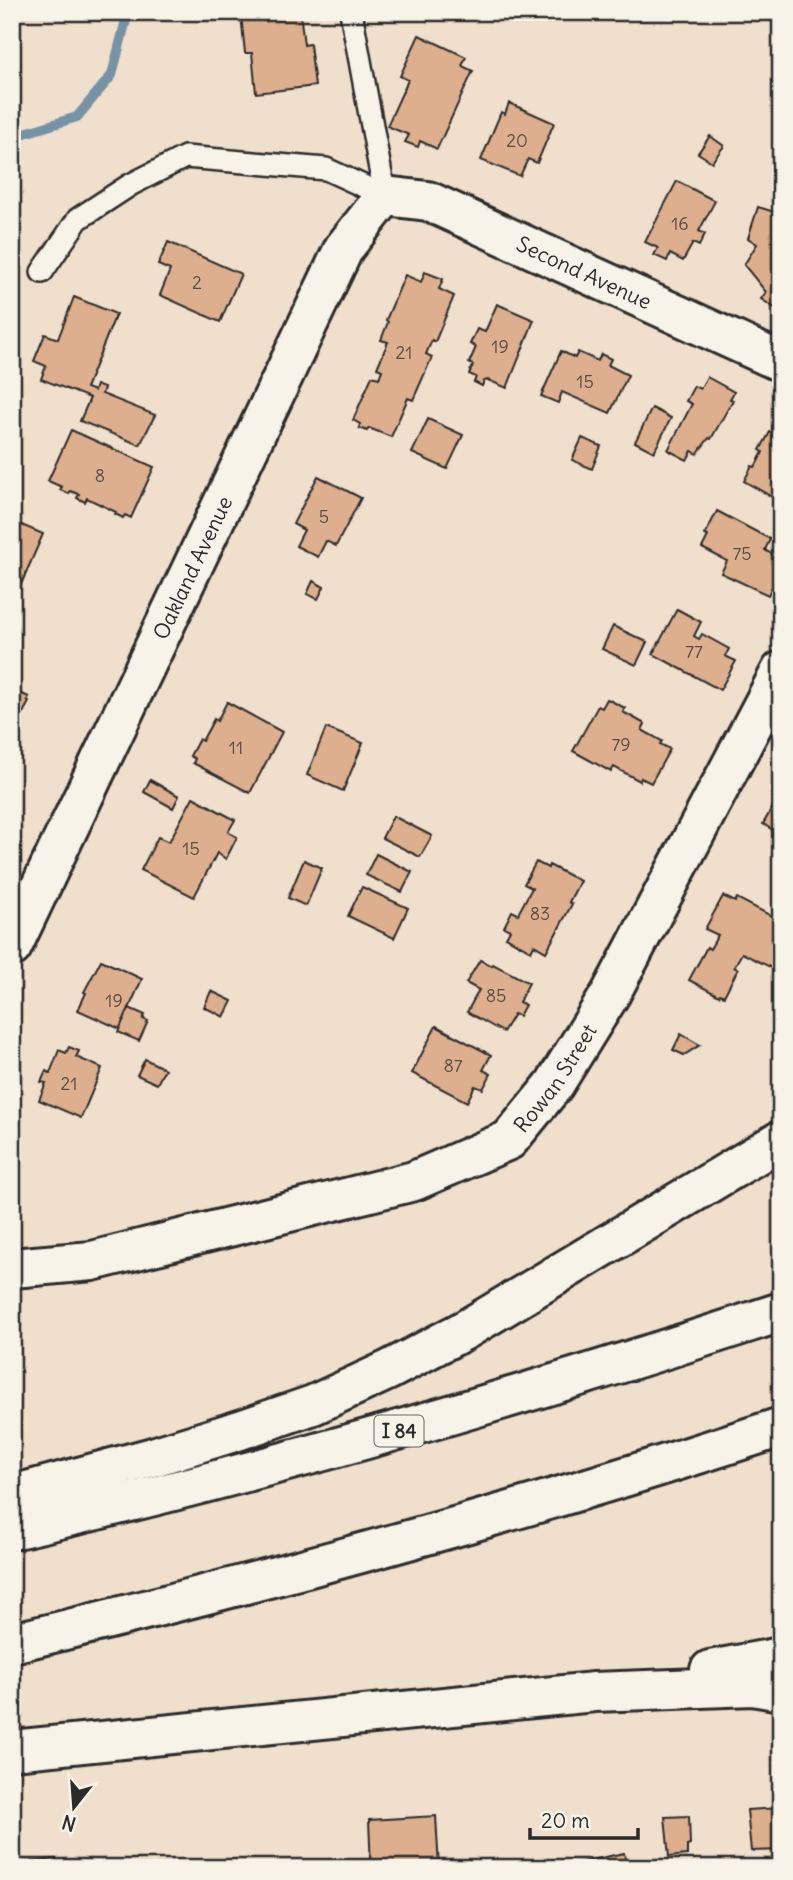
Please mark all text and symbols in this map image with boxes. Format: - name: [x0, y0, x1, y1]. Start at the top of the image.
- house number: 20: [506, 129, 528, 152]
- house number: 16: [671, 212, 689, 235]
- street label: Second Avenue: [512, 230, 656, 315]
- house number: 2: [192, 271, 202, 294]
- house number: 19: [491, 335, 509, 358]
- house number: 21: [395, 341, 413, 364]
- house number: 15: [576, 370, 594, 393]
- house number: 8: [95, 464, 105, 487]
- street label: Oakland Avenue: [147, 492, 238, 644]
- house number: 5: [319, 505, 329, 528]
- house number: 75: [732, 542, 752, 565]
- house number: 77: [685, 640, 703, 663]
- house number: 79: [611, 733, 631, 756]
- house number: 11: [229, 736, 243, 759]
- house number: 15: [182, 837, 200, 860]
- house number: 83: [530, 902, 550, 925]
- house number: 85: [486, 984, 506, 1007]
- house number: 19: [105, 989, 123, 1012]
- street label: Rowan Street: [507, 1019, 602, 1138]
- house number: 87: [443, 1054, 463, 1077]
- house number: 21: [60, 1072, 78, 1095]
- road number: I 84: [374, 1415, 424, 1446]
- north arrow: [38, 1772, 108, 1842]
- scale bar: [530, 1796, 639, 1840]
- text: 20 m: [541, 1807, 590, 1834]
- text: N: [59, 1810, 79, 1837]

